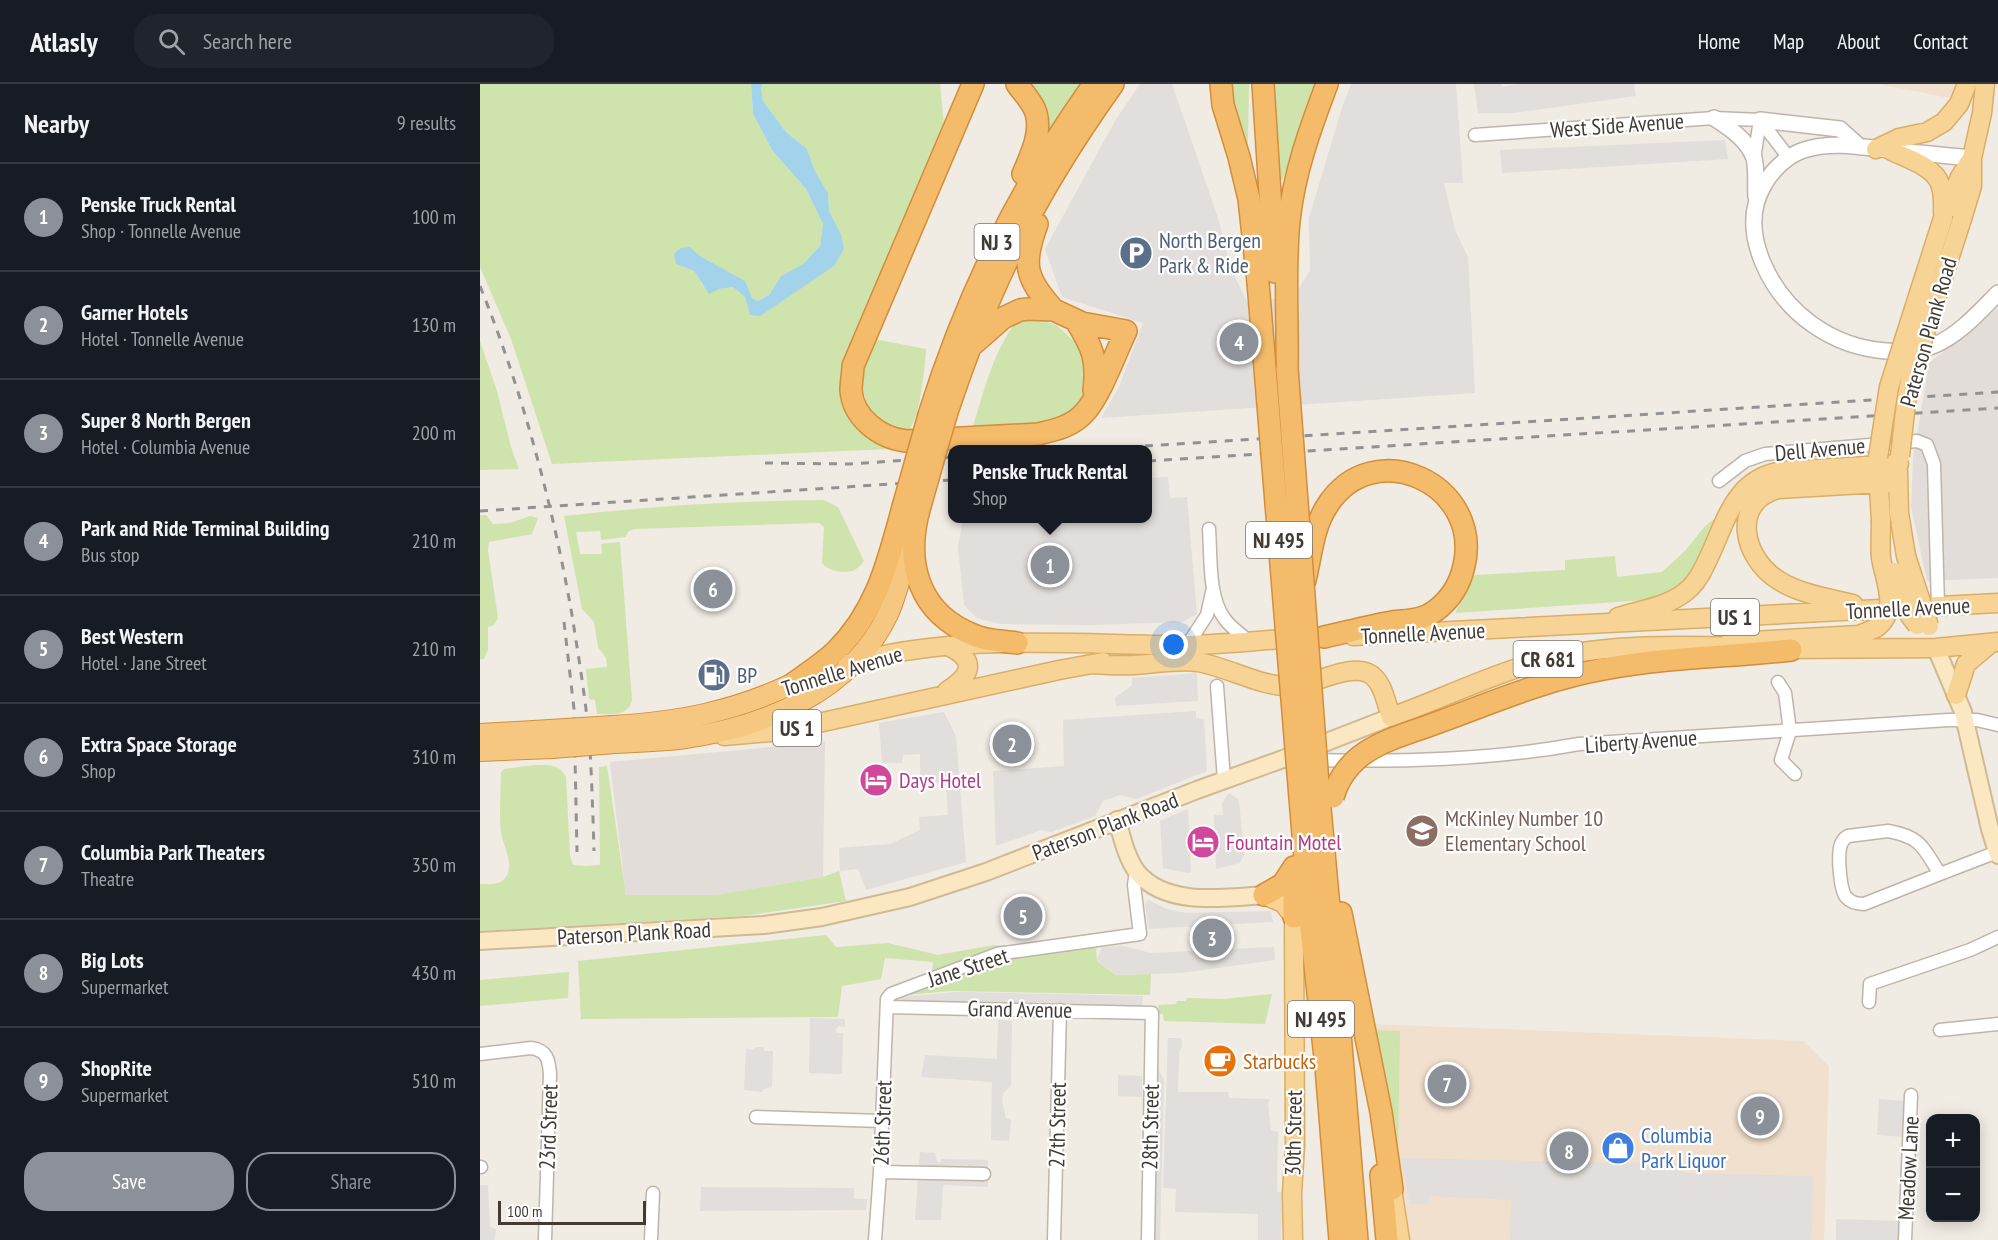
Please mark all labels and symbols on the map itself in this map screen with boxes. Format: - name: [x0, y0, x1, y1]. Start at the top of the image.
- street label: West Side Avenue: [1549, 106, 1685, 144]
- road number: NJ 3: [974, 224, 1020, 260]
- place label: North Bergen Park & Ride: [1159, 226, 1261, 279]
- parking icon: North Bergen Park & Ride: [1118, 235, 1154, 271]
- street label: Paterson Plank Road: [1893, 254, 1963, 410]
- pin: 4: [1220, 320, 1258, 364]
- street label: Dell Avenue: [1774, 431, 1866, 467]
- road number: NJ 495: [1246, 522, 1312, 558]
- pin: 1: [1030, 542, 1070, 588]
- pin: 6: [694, 566, 732, 612]
- street label: Tonnelle Avenue: [1845, 591, 1971, 625]
- road number: US 1: [1711, 599, 1759, 635]
- street label: Tonnelle Avenue: [1360, 616, 1486, 650]
- your location: [1159, 630, 1188, 659]
- street label: Tonnelle Avenue: [778, 639, 906, 703]
- road number: CR 681: [1514, 641, 1582, 677]
- fuel station icon: BP: [696, 657, 732, 693]
- place label: BP: [737, 661, 757, 689]
- road number: US 1: [773, 710, 821, 746]
- pin: 2: [992, 722, 1032, 766]
- street label: Liberty Avenue: [1584, 723, 1698, 759]
- hotel icon: Days Hotel: [858, 762, 894, 798]
- place label: Days Hotel: [899, 766, 982, 794]
- street label: Paterson Plank Road: [1028, 785, 1182, 867]
- place label: McKinley Number 10 Elementary School: [1445, 804, 1603, 857]
- school or university icon: McKinley Number 10 Elementary School: [1404, 813, 1440, 849]
- hotel icon: Fountain Motel: [1185, 824, 1221, 860]
- place label: Fountain Motel: [1226, 828, 1342, 856]
- pin: 5: [1004, 894, 1042, 938]
- street label: Paterson Plank Road: [556, 915, 712, 951]
- pin: 3: [1192, 916, 1232, 960]
- street label: Jane Street: [923, 941, 1012, 993]
- street label: Grand Avenue: [967, 994, 1073, 1024]
- road number: NJ 495: [1288, 1001, 1354, 1037]
- cafe icon: Starbucks: [1202, 1043, 1238, 1079]
- place label: Starbucks: [1243, 1047, 1316, 1075]
- pin: 7: [1428, 1062, 1466, 1106]
- street label: 26th Street: [867, 1080, 897, 1166]
- street label: 27th Street: [1042, 1082, 1072, 1168]
- street label: 23rd Street: [533, 1084, 563, 1170]
- street label: 28th Street: [1135, 1084, 1165, 1170]
- street label: 30th Street: [1278, 1090, 1308, 1176]
- pin: 9: [1740, 1094, 1780, 1138]
- street label: Meadow Lane: [1891, 1115, 1925, 1221]
- place label: Columbia Park Liquor: [1641, 1121, 1726, 1174]
- pin: 8: [1550, 1128, 1588, 1174]
- shop icon: Columbia Park Liquor: [1600, 1130, 1636, 1166]
- scale bar: [498, 1198, 646, 1226]

